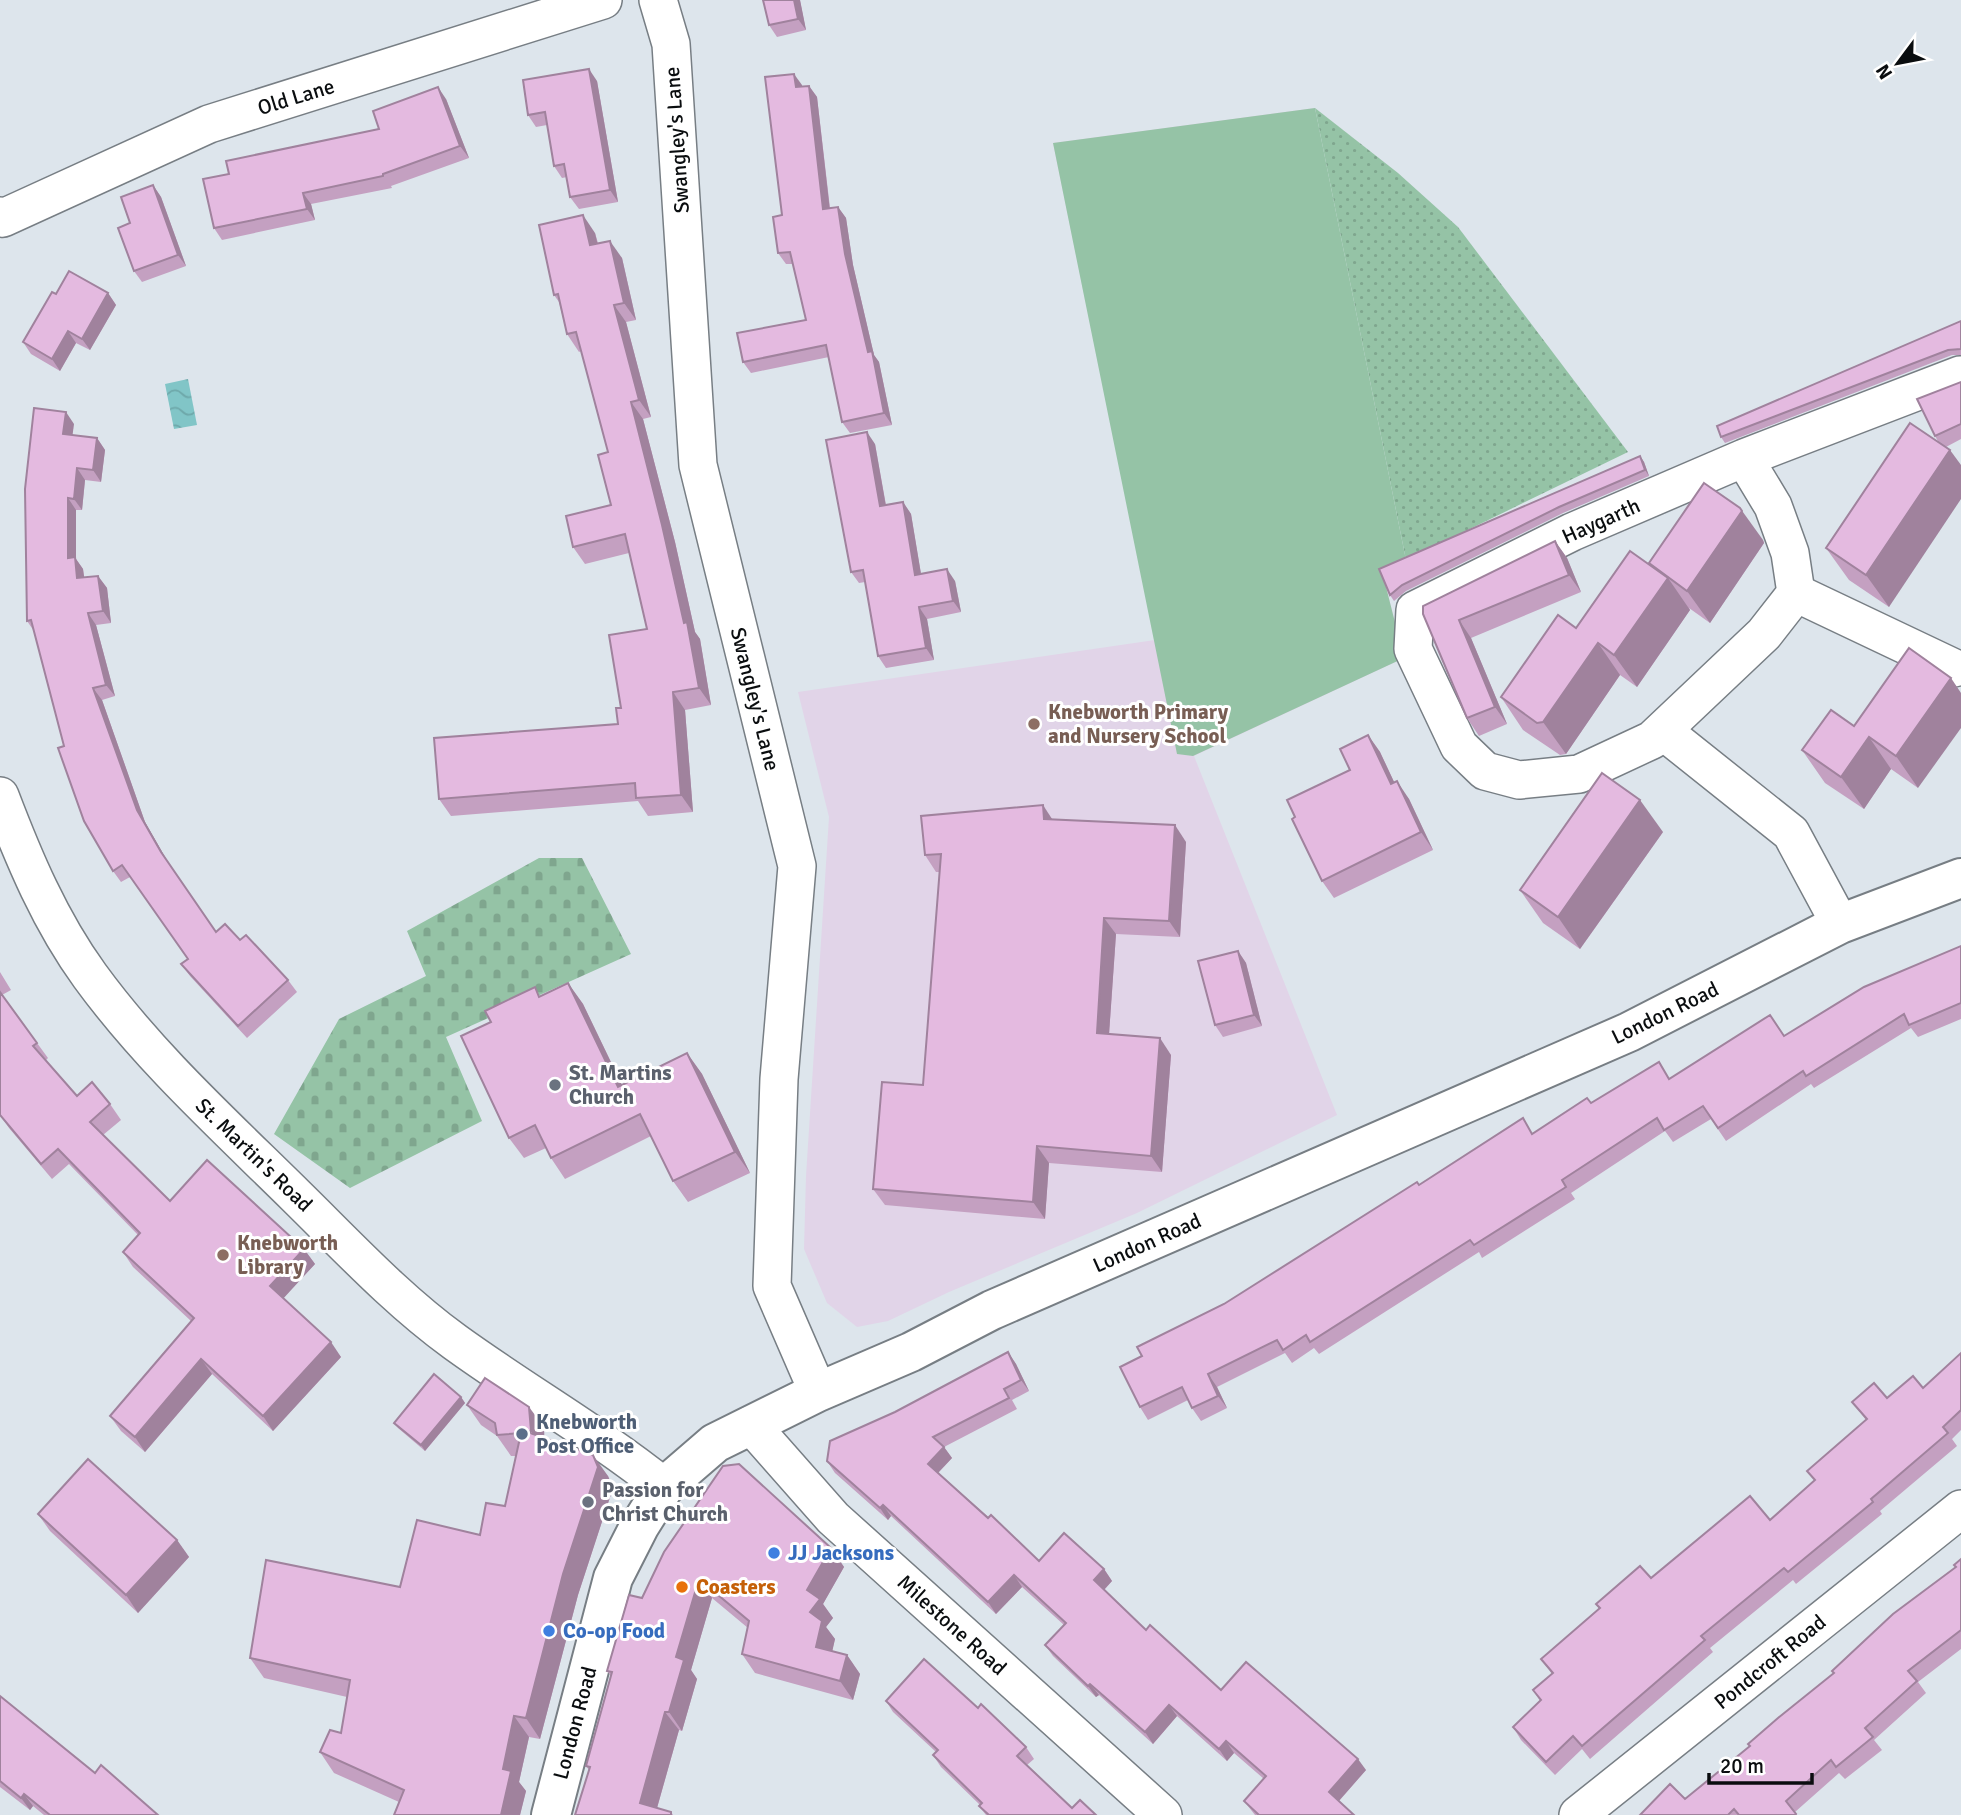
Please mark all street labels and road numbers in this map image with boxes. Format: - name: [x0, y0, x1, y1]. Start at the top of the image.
- street label: Swangley's Lane: [659, 66, 695, 214]
- street label: Old Lane: [254, 73, 338, 121]
- street label: Haygarth: [1558, 492, 1644, 550]
- street label: Swangley's Lane: [725, 625, 785, 773]
- street label: London Road: [1607, 976, 1723, 1050]
- street label: St. Martin's Road: [190, 1093, 318, 1217]
- street label: London Road: [1089, 1208, 1205, 1278]
- street label: Milestone Road: [892, 1569, 1012, 1681]
- street label: Pondcroft Road: [1709, 1609, 1831, 1715]
- street label: London Road: [547, 1664, 603, 1782]

